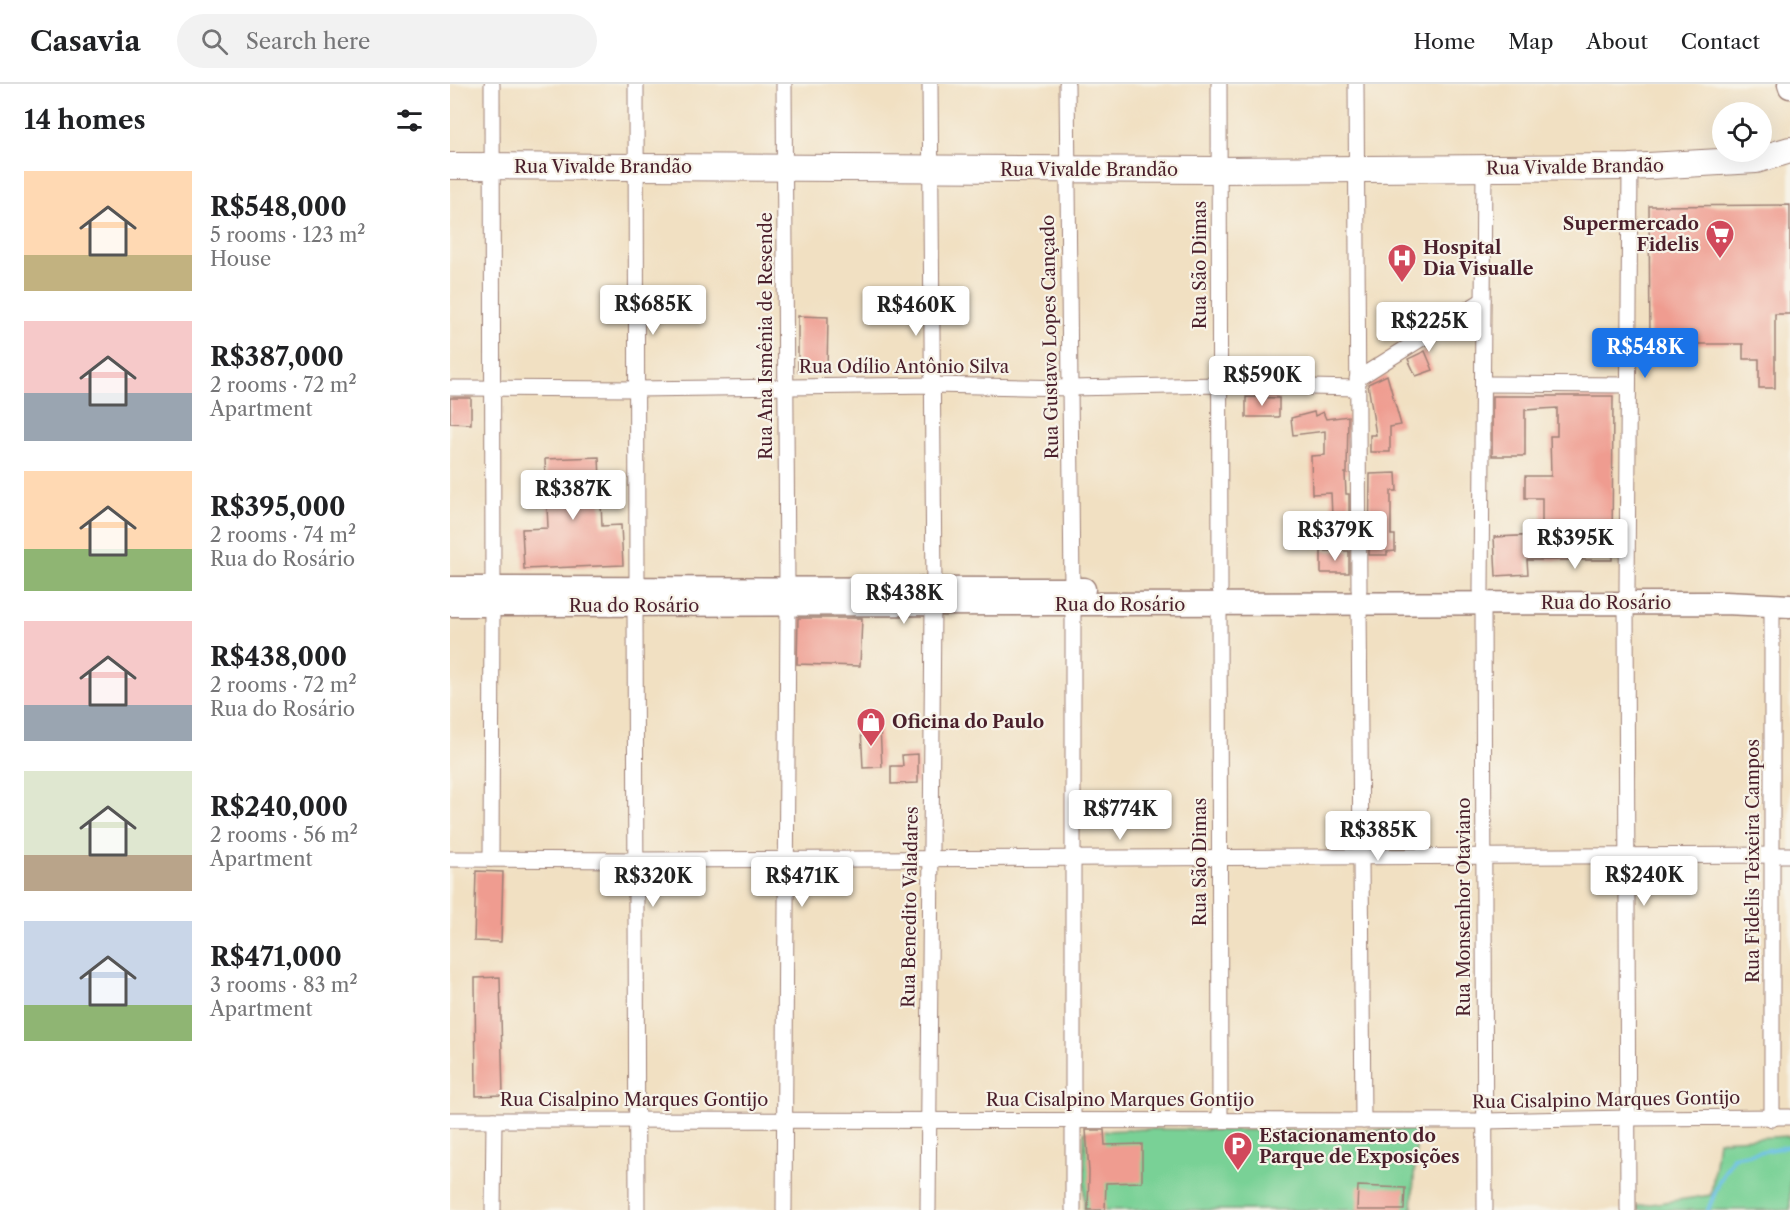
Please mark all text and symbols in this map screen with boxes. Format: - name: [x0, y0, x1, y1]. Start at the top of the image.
- search box: [177, 14, 597, 68]
- text: Casavia: [30, 24, 141, 58]
- icon: search: [198, 25, 231, 58]
- text: Search here: [246, 28, 370, 55]
- text: Home: [1414, 29, 1475, 54]
- text: Map: [1508, 29, 1553, 54]
- text: About: [1586, 29, 1648, 54]
- text: Contact: [1681, 29, 1760, 54]
- map controls: [1712, 102, 1772, 162]
- button: locate: [1712, 102, 1772, 162]
- text: 14 homes: [24, 104, 146, 136]
- icon: filters: [393, 104, 426, 137]
- street label: Rua Vivalde Brandão: [1486, 154, 1664, 180]
- street label: Rua Vivalde Brandão: [514, 156, 692, 178]
- street label: Rua Vivalde Brandão: [1000, 159, 1178, 181]
- text: R$548,000: [210, 191, 347, 223]
- icon: home: [72, 195, 144, 267]
- street label: Rua São Dimas: [1189, 201, 1211, 329]
- street label: Rua Ana Ismênia de Resende: [755, 212, 777, 460]
- place label: Supermercado Fidelis: [1563, 213, 1699, 256]
- street label: Rua Gustavo Lopes Cançado: [1037, 215, 1063, 459]
- supermarket icon: Supermercado Fidelis: [1704, 218, 1736, 260]
- text: 5 rooms · 123 m²: [210, 223, 366, 247]
- place label: Hospital Dia Visualle: [1423, 237, 1534, 280]
- hospital icon: Hospital Dia Visualle: [1386, 242, 1418, 284]
- text: House: [210, 247, 271, 271]
- pin: R$685K: [604, 285, 702, 336]
- pin: R$460K: [867, 286, 965, 337]
- text: R$685K: [614, 292, 692, 316]
- text: R$460K: [876, 293, 956, 317]
- pin: R$225K: [1380, 302, 1478, 353]
- text: R$225K: [1390, 309, 1468, 333]
- pin: R$548K: [1596, 328, 1694, 379]
- text: R$548K: [1606, 335, 1684, 359]
- text: R$387,000: [210, 341, 344, 373]
- icon: home: [72, 345, 144, 417]
- street label: Rua Odílio Antônio Silva: [799, 356, 1010, 378]
- pin: R$590K: [1213, 356, 1311, 407]
- text: R$590K: [1223, 363, 1301, 387]
- text: 2 rooms · 72 m²: [210, 373, 357, 397]
- text: Apartment: [210, 397, 313, 421]
- pin: R$387K: [524, 470, 622, 521]
- text: R$387K: [535, 477, 611, 501]
- text: R$395,000: [210, 491, 346, 523]
- icon: home: [72, 495, 144, 567]
- pin: R$379K: [1286, 511, 1384, 562]
- text: R$379K: [1297, 518, 1373, 542]
- pin: R$395K: [1526, 519, 1624, 570]
- text: 2 rooms · 74 m²: [210, 523, 356, 547]
- text: R$395K: [1537, 526, 1613, 550]
- text: Rua do Rosário: [210, 547, 355, 571]
- pin: R$438K: [855, 574, 953, 625]
- text: R$438K: [865, 581, 943, 605]
- street label: Rua do Rosário: [1541, 592, 1671, 614]
- street label: Rua do Rosário: [1055, 594, 1185, 616]
- street label: Rua do Rosário: [569, 595, 699, 617]
- text: R$438,000: [210, 641, 347, 673]
- icon: home: [72, 645, 144, 717]
- text: 2 rooms · 72 m²: [210, 673, 357, 697]
- text: Rua do Rosário: [210, 697, 355, 721]
- shop icon: Oficina do Paulo: [855, 706, 887, 748]
- place label: Oficina do Paulo: [892, 711, 1044, 733]
- street label: Rua Fidelis Teixeira Campos: [1742, 739, 1764, 983]
- pin: R$774K: [1071, 790, 1169, 841]
- text: R$240,000: [210, 791, 348, 823]
- icon: home: [72, 795, 144, 867]
- text: R$774K: [1083, 797, 1157, 821]
- street label: Rua Monsenhor Otaviano: [1453, 797, 1475, 1017]
- street label: Rua São Dimas: [1189, 798, 1211, 926]
- street label: Rua Benedito Valadares: [897, 806, 923, 1008]
- pin: R$385K: [1329, 811, 1427, 862]
- text: R$385K: [1339, 818, 1417, 842]
- text: 2 rooms · 56 m²: [210, 823, 358, 847]
- text: Apartment: [210, 847, 313, 871]
- pin: R$240K: [1595, 856, 1693, 907]
- pin: R$320K: [604, 857, 702, 908]
- pin: R$471K: [753, 857, 851, 908]
- text: R$240K: [1605, 863, 1683, 887]
- text: R$320K: [614, 864, 692, 888]
- text: R$471K: [765, 864, 839, 888]
- text: R$471,000: [210, 941, 342, 973]
- icon: home: [72, 945, 144, 1017]
- text: 3 rooms · 83 m²: [210, 973, 358, 997]
- text: Apartment: [210, 997, 313, 1021]
- street label: Rua Cisalpino Marques Gontijo: [1472, 1087, 1740, 1113]
- street label: Rua Cisalpino Marques Gontijo: [500, 1089, 768, 1111]
- street label: Rua Cisalpino Marques Gontijo: [986, 1089, 1254, 1111]
- place label: Estacionamento do Parque de Exposições: [1259, 1125, 1460, 1168]
- parking icon: Estacionamento do Parque de Exposições: [1222, 1130, 1254, 1172]

